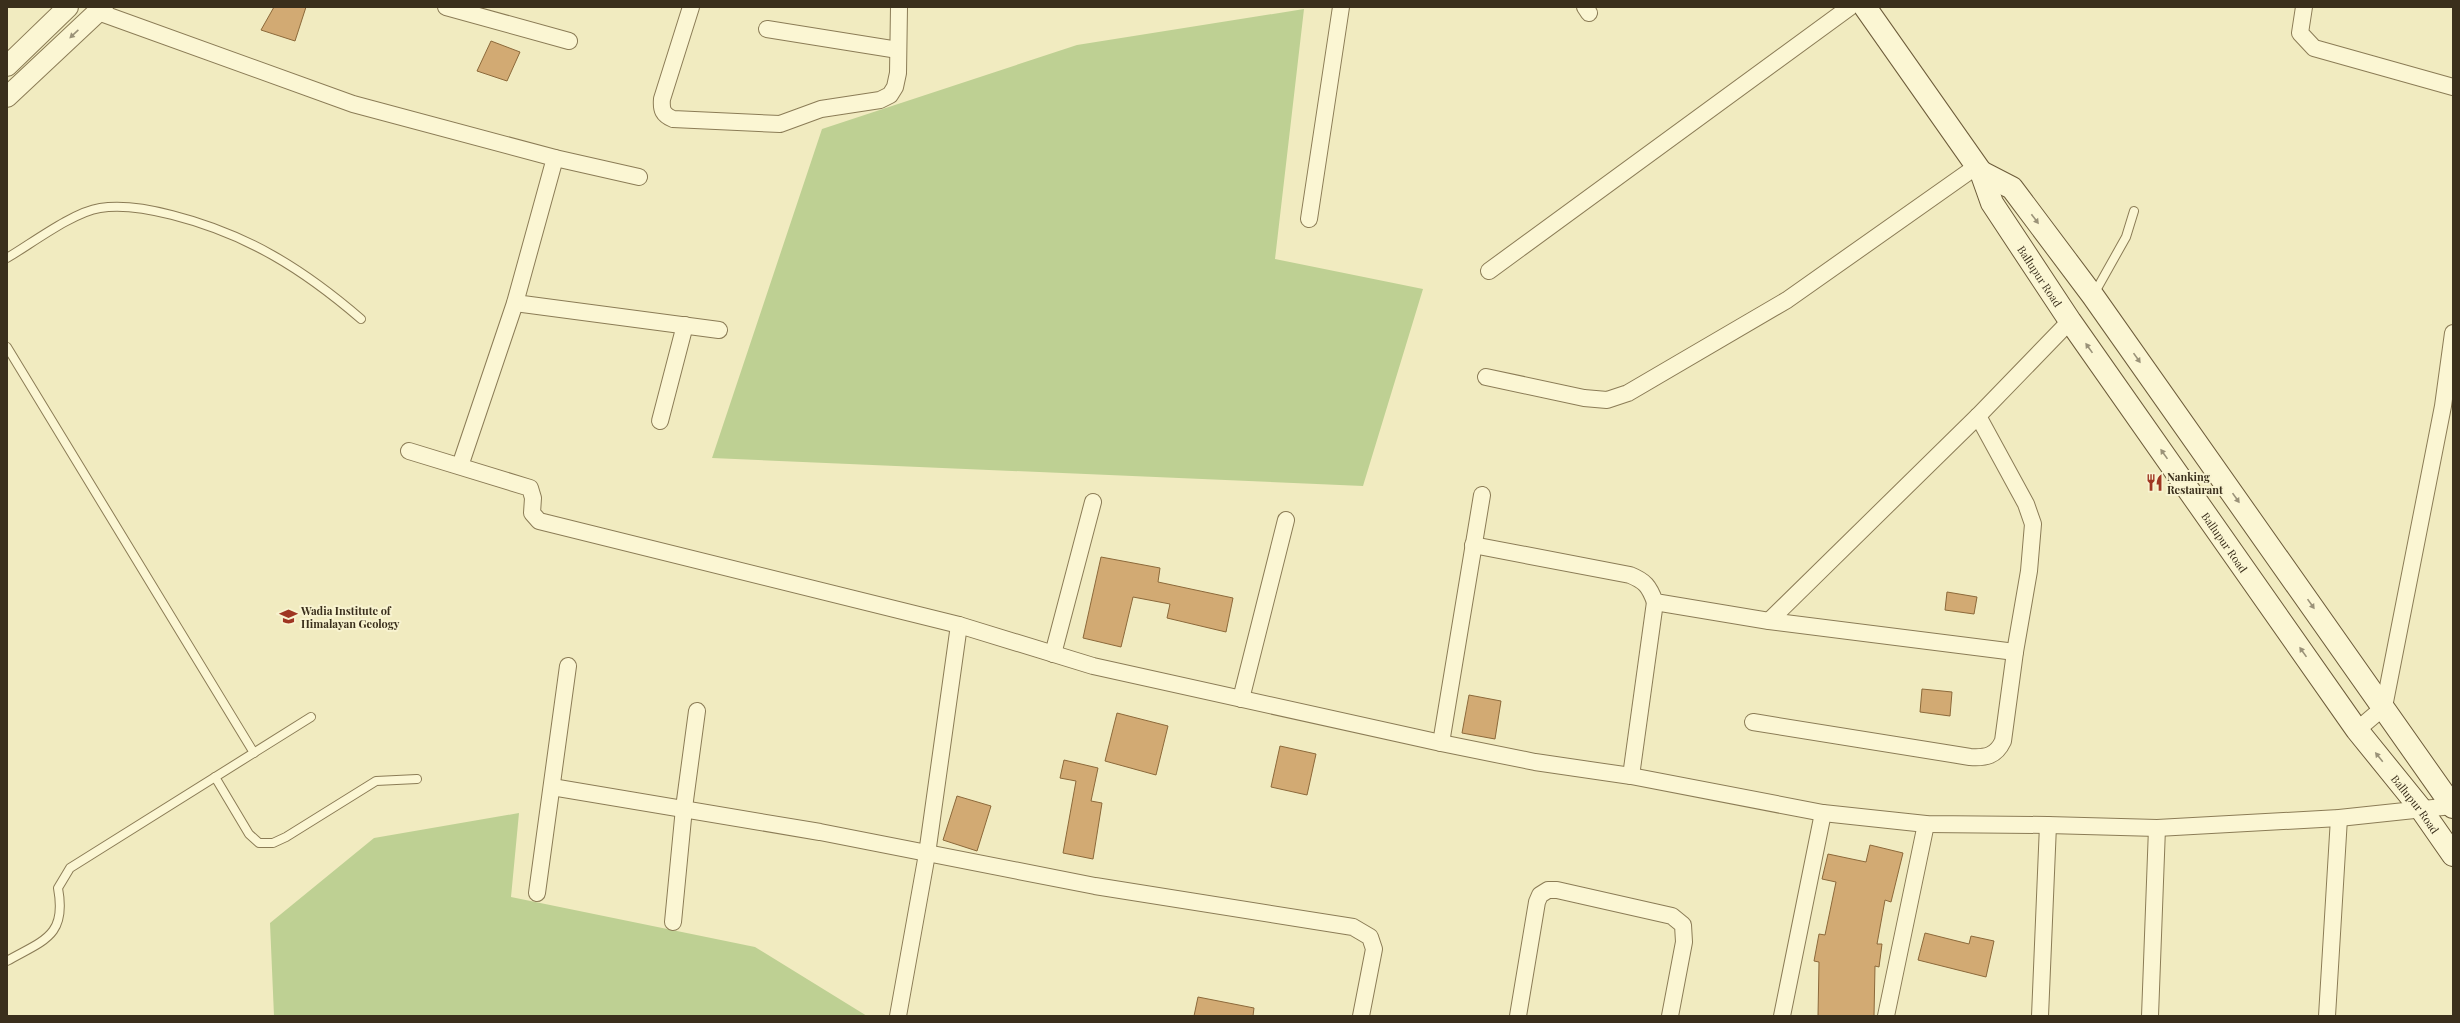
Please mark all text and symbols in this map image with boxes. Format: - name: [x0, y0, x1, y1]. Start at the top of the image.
- one-way arrow: [70, 29, 79, 38]
- one-way arrow: [2031, 214, 2039, 224]
- street label: Ballupur Road: [2015, 242, 2066, 310]
- one-way arrow: [2085, 342, 2093, 353]
- one-way arrow: [2133, 352, 2141, 363]
- one-way arrow: [2160, 449, 2168, 459]
- place label: Nanking Restaurant: [2167, 469, 2223, 497]
- restaurant icon: Nanking Restaurant: [2144, 472, 2164, 492]
- one-way arrow: [2232, 493, 2240, 503]
- street label: Ballupur Road: [2199, 509, 2252, 576]
- one-way arrow: [2307, 599, 2315, 610]
- place label: Wadia Institute of Himalayan Geology: [300, 603, 400, 631]
- school or university icon: Wadia Institute of Himalayan Geology: [278, 606, 298, 626]
- one-way arrow: [2299, 647, 2307, 657]
- one-way arrow: [2375, 752, 2384, 763]
- street label: Ballupur Road: [2388, 771, 2443, 837]

